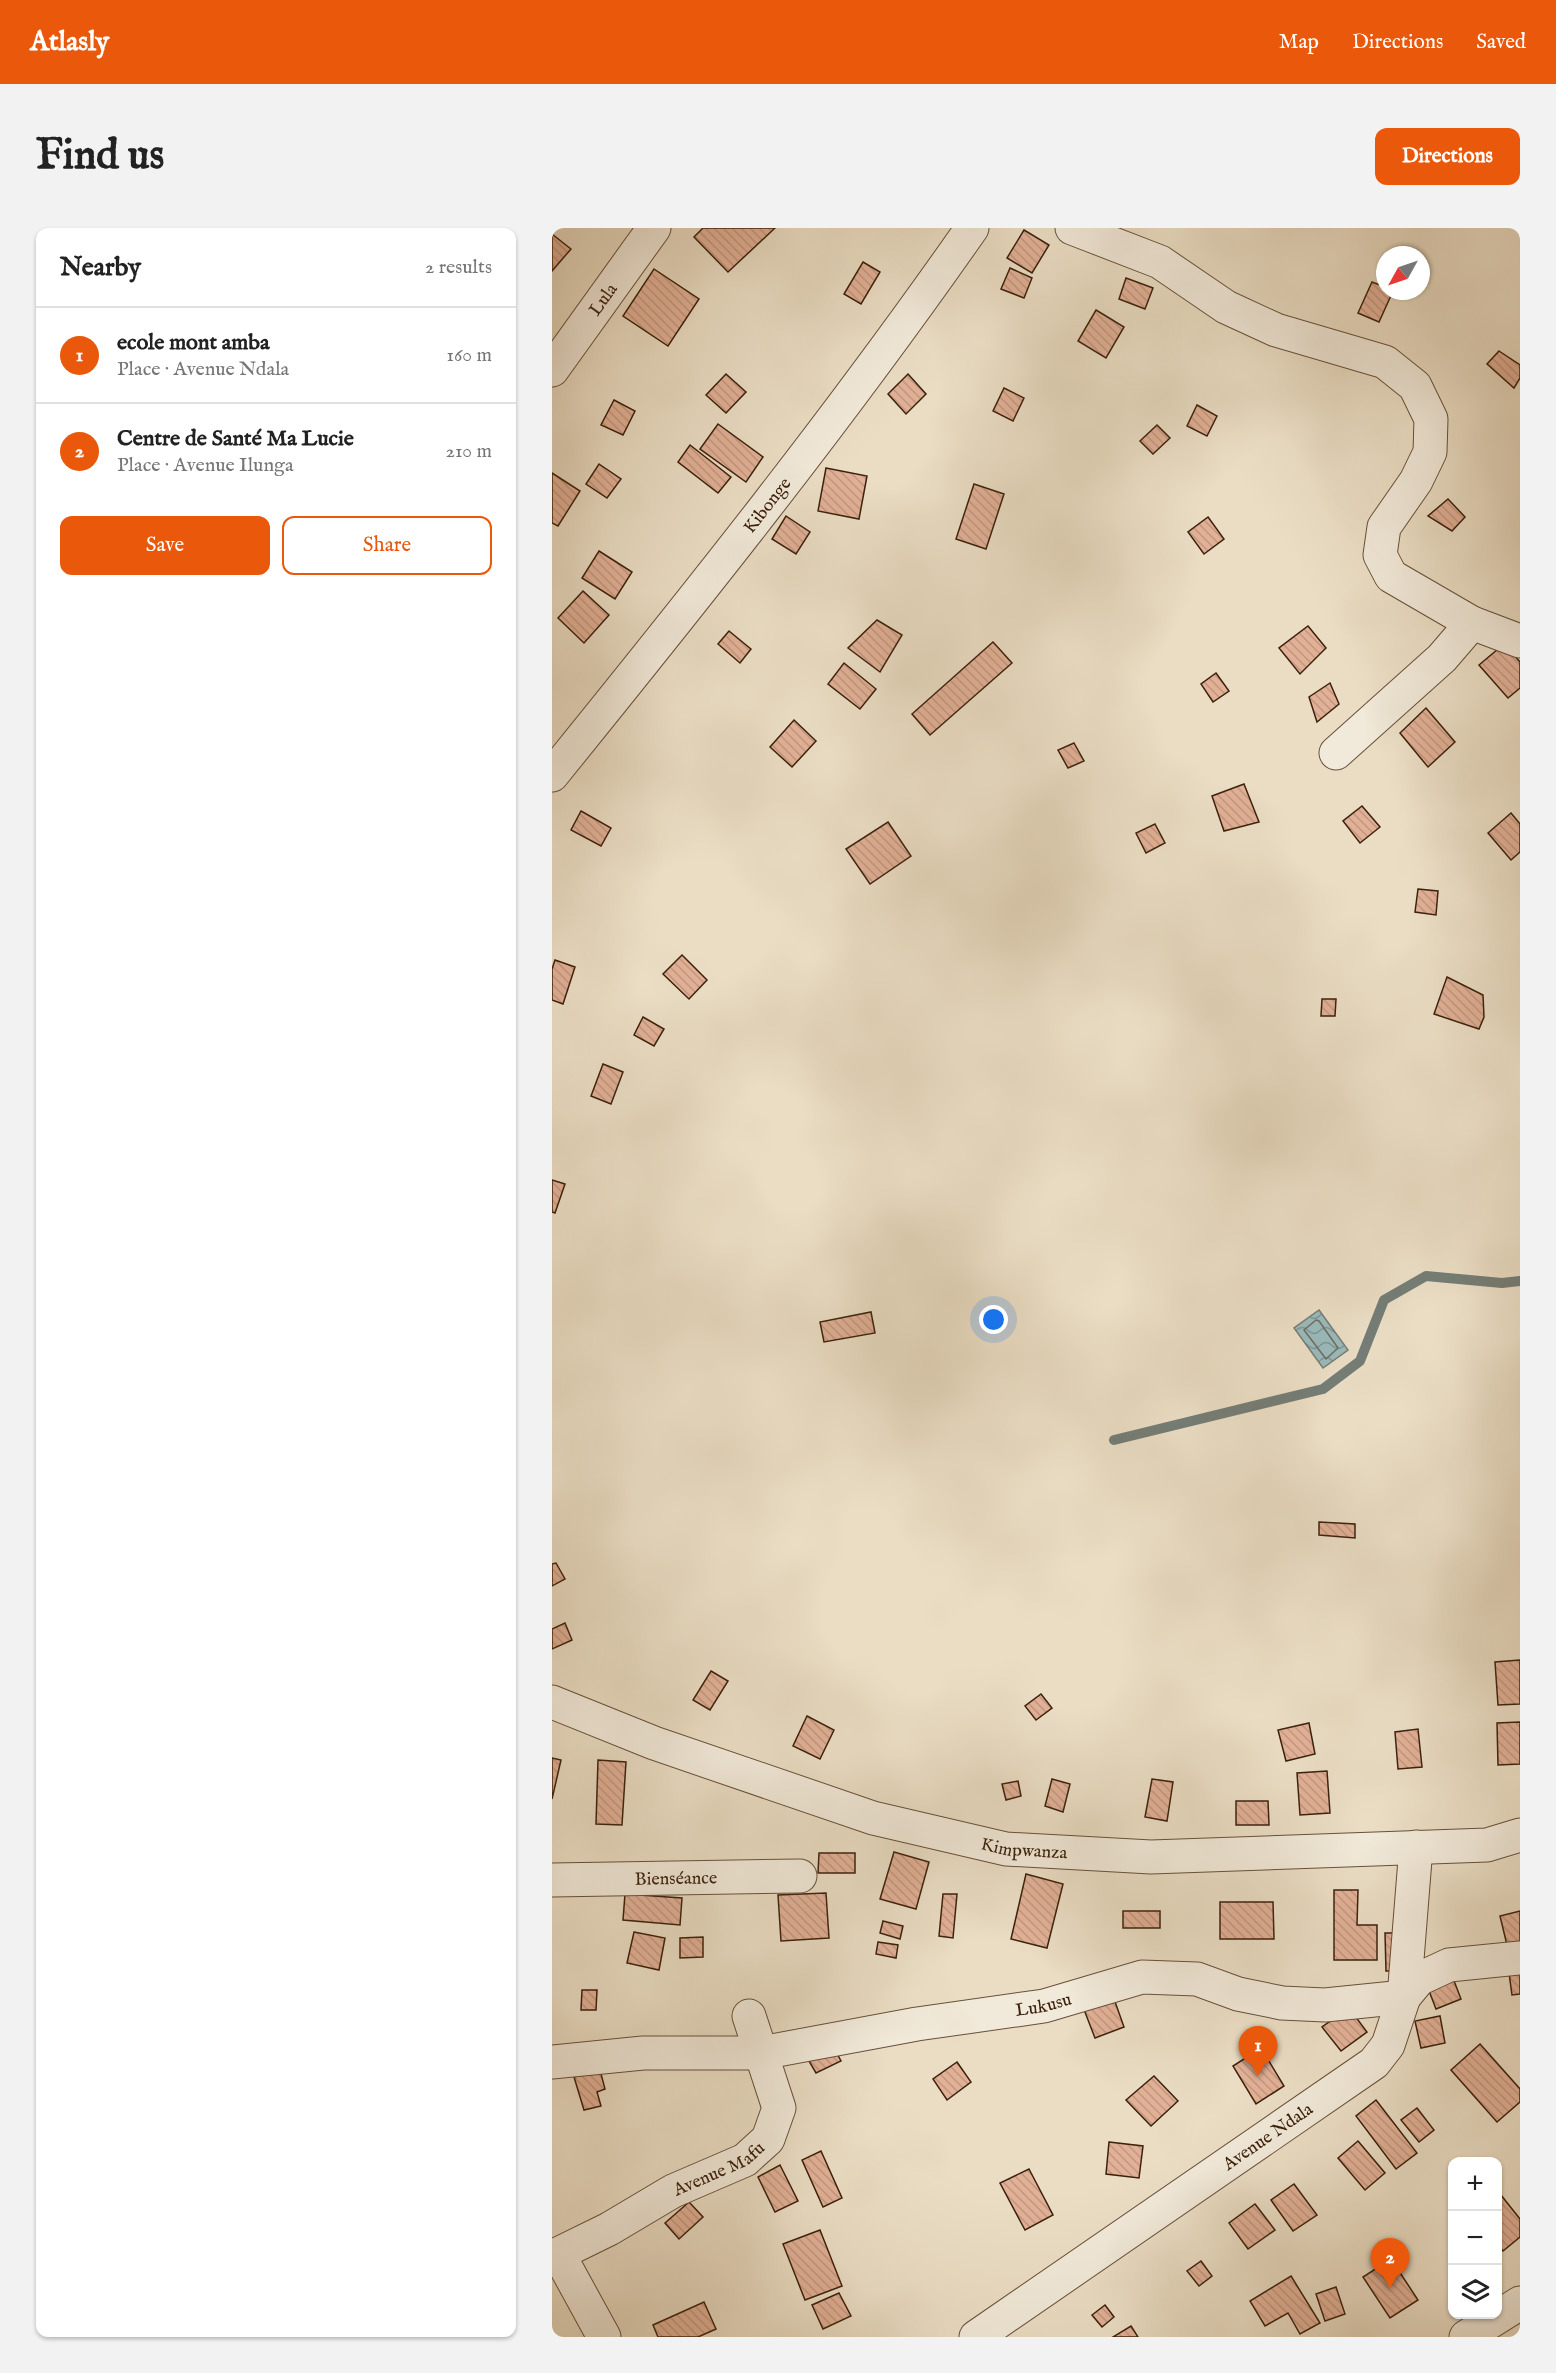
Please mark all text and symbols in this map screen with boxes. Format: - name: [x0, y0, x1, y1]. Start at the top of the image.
- text: Atlasly: [30, 25, 109, 60]
- text: Map: [1279, 29, 1319, 56]
- text: Directions: [1352, 29, 1443, 56]
- text: Saved: [1476, 29, 1526, 56]
- button: Directions: [1375, 128, 1520, 185]
- text: Find us: [36, 130, 164, 183]
- north arrow: [1376, 246, 1430, 300]
- text: Nearby: [60, 251, 141, 284]
- text: 2 results: [425, 255, 492, 280]
- street label: Lula: [584, 279, 624, 321]
- text: ecole mont amba: [117, 329, 270, 357]
- text: 1: [76, 343, 83, 368]
- text: 160 m: [446, 343, 492, 368]
- text: Place · Avenue Ndala: [117, 357, 289, 382]
- text: Centre de Santé Ma Lucie: [117, 425, 354, 453]
- text: 2: [75, 439, 84, 464]
- text: 210 m: [446, 439, 492, 464]
- text: Place · Avenue Ilunga: [117, 453, 294, 478]
- street label: Kibonge: [739, 473, 797, 539]
- button: Save: [60, 516, 270, 575]
- button: Share: [282, 516, 492, 575]
- your location: [979, 1305, 1008, 1334]
- street label: Kimpwanza: [978, 1834, 1068, 1865]
- street label: Bienséance: [635, 1867, 717, 1892]
- street label: Lukusu: [1014, 1988, 1075, 2023]
- pin: 1: [1238, 2026, 1278, 2076]
- street label: Avenue Ndala: [1218, 2098, 1318, 2177]
- street label: Avenue Mafu: [669, 2137, 770, 2203]
- map controls: [1448, 2157, 1502, 2319]
- button: +: [1448, 2157, 1502, 2211]
- button: −: [1448, 2211, 1502, 2265]
- pin: 2: [1370, 2238, 1410, 2288]
- button: layers: [1448, 2265, 1502, 2319]

